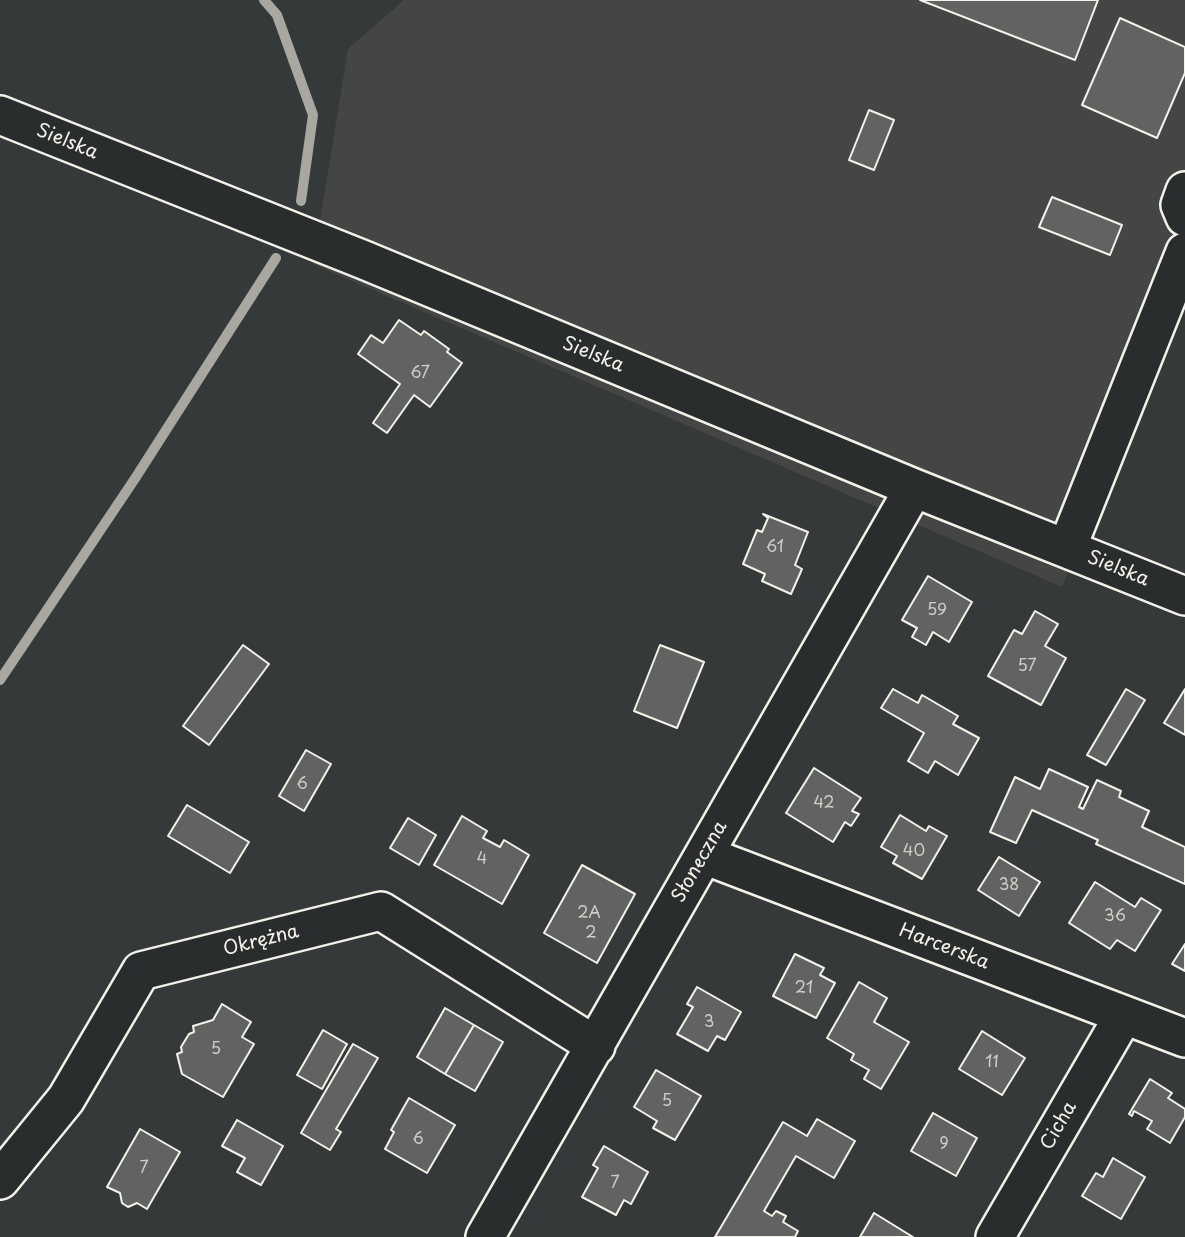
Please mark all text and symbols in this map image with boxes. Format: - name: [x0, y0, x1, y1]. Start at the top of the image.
- street label: Sielska: [33, 119, 101, 165]
- street label: Sielska: [559, 332, 627, 378]
- house number: 67: [410, 364, 430, 384]
- house number: 61: [766, 538, 784, 558]
- street label: Sielska: [1084, 546, 1152, 592]
- house number: 59: [927, 601, 947, 621]
- house number: 57: [1017, 657, 1037, 677]
- house number: 6: [296, 775, 308, 795]
- house number: 42: [813, 794, 835, 814]
- street label: Słoneczna: [668, 817, 732, 907]
- house number: 40: [903, 842, 925, 862]
- house number: 4: [477, 850, 487, 870]
- house number: 38: [999, 876, 1019, 896]
- house number: 2A: [577, 904, 601, 924]
- house number: 36: [1104, 907, 1126, 927]
- street label: Harcerska: [896, 919, 992, 975]
- street label: Okrężna: [221, 921, 301, 961]
- house number: 2: [585, 924, 597, 944]
- house number: 21: [795, 979, 813, 999]
- house number: 3: [704, 1013, 714, 1033]
- house number: 5: [211, 1040, 221, 1060]
- house number: 11: [985, 1053, 999, 1073]
- house number: 5: [662, 1092, 672, 1112]
- street label: Cicha: [1036, 1098, 1082, 1154]
- house number: 6: [412, 1130, 424, 1150]
- house number: 9: [939, 1135, 949, 1155]
- house number: 7: [139, 1159, 149, 1179]
- house number: 7: [610, 1174, 620, 1194]

